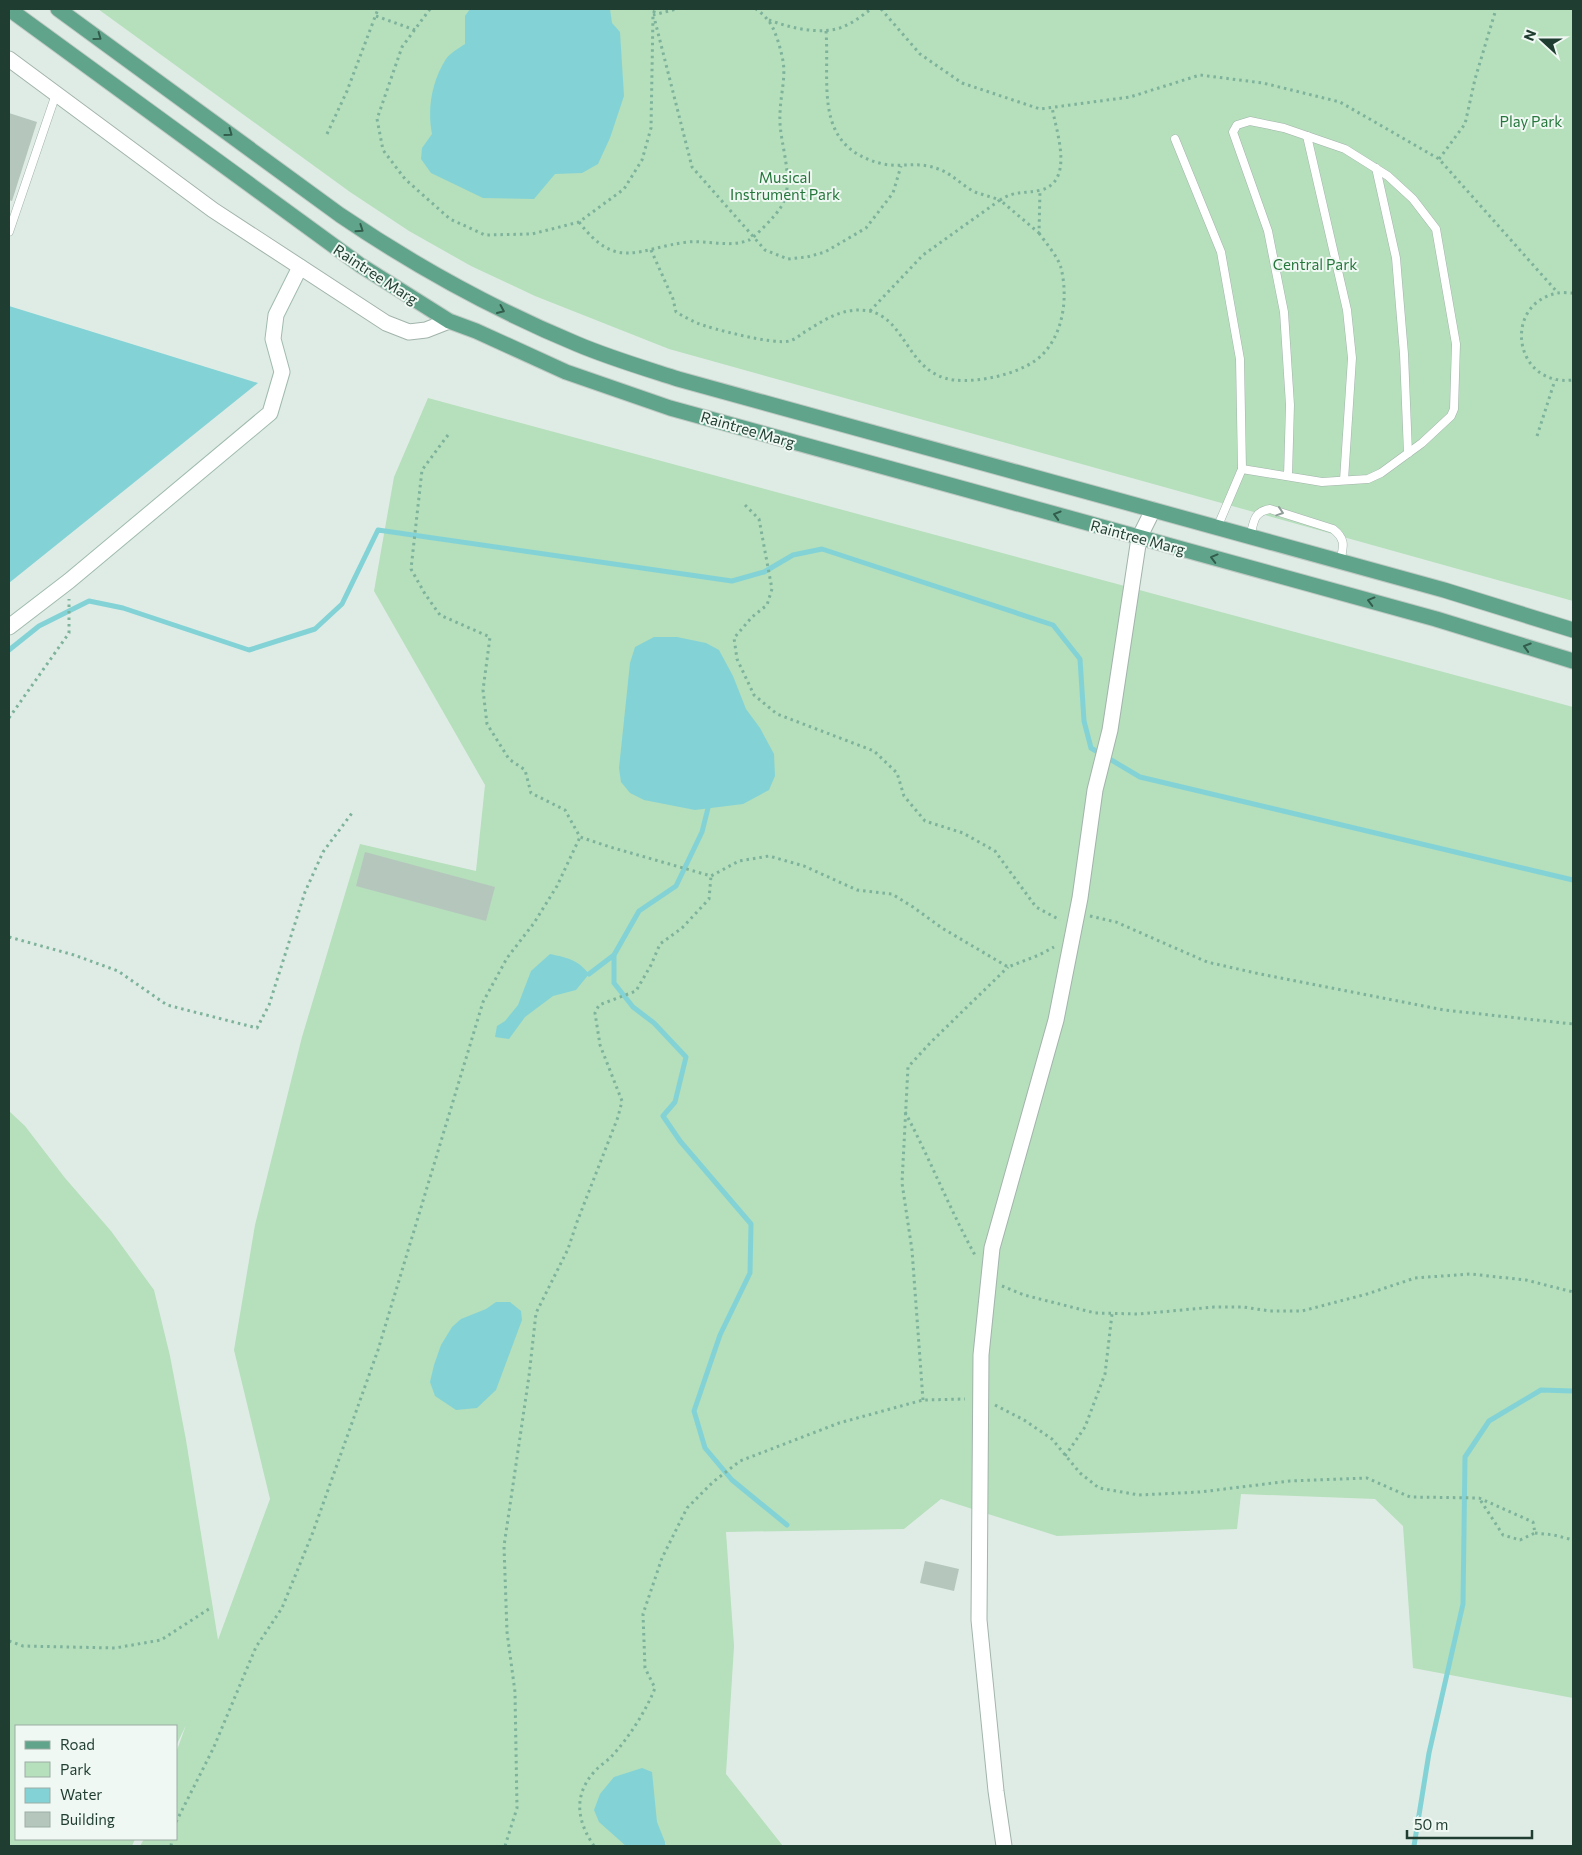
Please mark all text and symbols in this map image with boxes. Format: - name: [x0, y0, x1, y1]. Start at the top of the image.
- north arrow: [1517, 15, 1567, 65]
- text: N: [1520, 27, 1539, 43]
- one-way arrow: [92, 32, 101, 40]
- park label: Play Park: [1500, 112, 1562, 130]
- one-way arrow: [223, 127, 233, 136]
- park label: Musical Instrument Park: [730, 168, 840, 203]
- one-way arrow: [354, 223, 364, 232]
- street label: Raintree Marg: [330, 240, 422, 308]
- park label: Central Park: [1273, 255, 1357, 273]
- one-way arrow: [496, 303, 505, 314]
- street label: Raintree Marg: [699, 407, 797, 451]
- one-way arrow: [1275, 506, 1284, 516]
- one-way arrow: [1054, 511, 1062, 521]
- street label: Raintree Marg: [1089, 516, 1187, 558]
- one-way arrow: [1210, 554, 1219, 564]
- one-way arrow: [1367, 597, 1375, 607]
- one-way arrow: [1523, 643, 1531, 653]
- legend: [15, 1725, 178, 1840]
- text: Road: [60, 1735, 95, 1753]
- text: Park: [60, 1760, 91, 1778]
- text: Water: [60, 1785, 102, 1803]
- scale bar: [1407, 1808, 1532, 1840]
- text: Building: [60, 1810, 115, 1828]
- text: 50 m: [1414, 1815, 1448, 1833]

